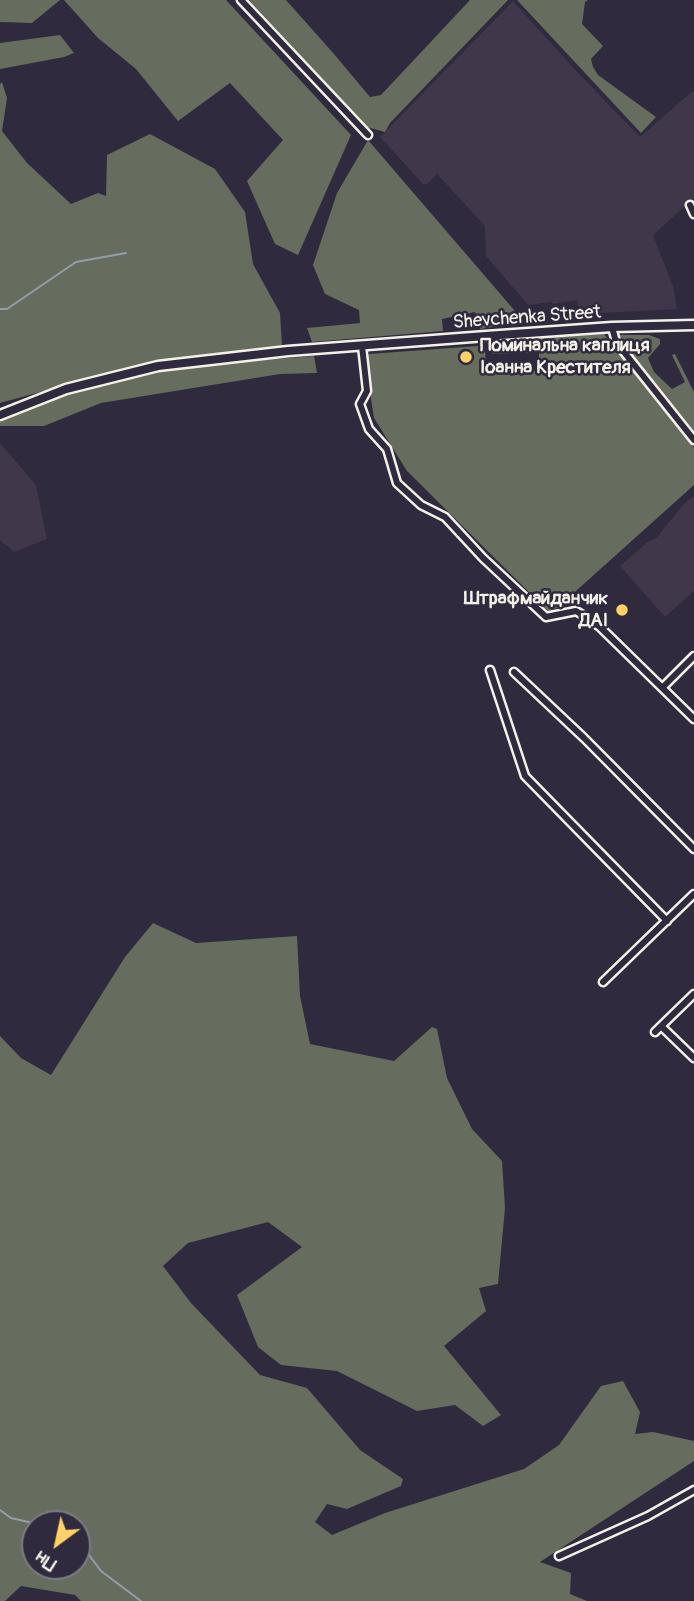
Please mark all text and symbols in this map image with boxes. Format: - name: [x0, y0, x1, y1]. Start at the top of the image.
- street label: Shevchenka Street: [452, 301, 602, 335]
- place label: Поминальна каплиця Іоанна Крестителя: [480, 335, 650, 379]
- marker: Поминальна каплиця Іоанна Крестителя: [458, 349, 474, 365]
- place label: Штрафмайданчик ДАІ: [464, 588, 608, 632]
- marker: Штрафмайданчик ДАІ: [614, 602, 630, 618]
- north arrow: [21, 1510, 91, 1580]
- text: Пн: [30, 1545, 61, 1577]

